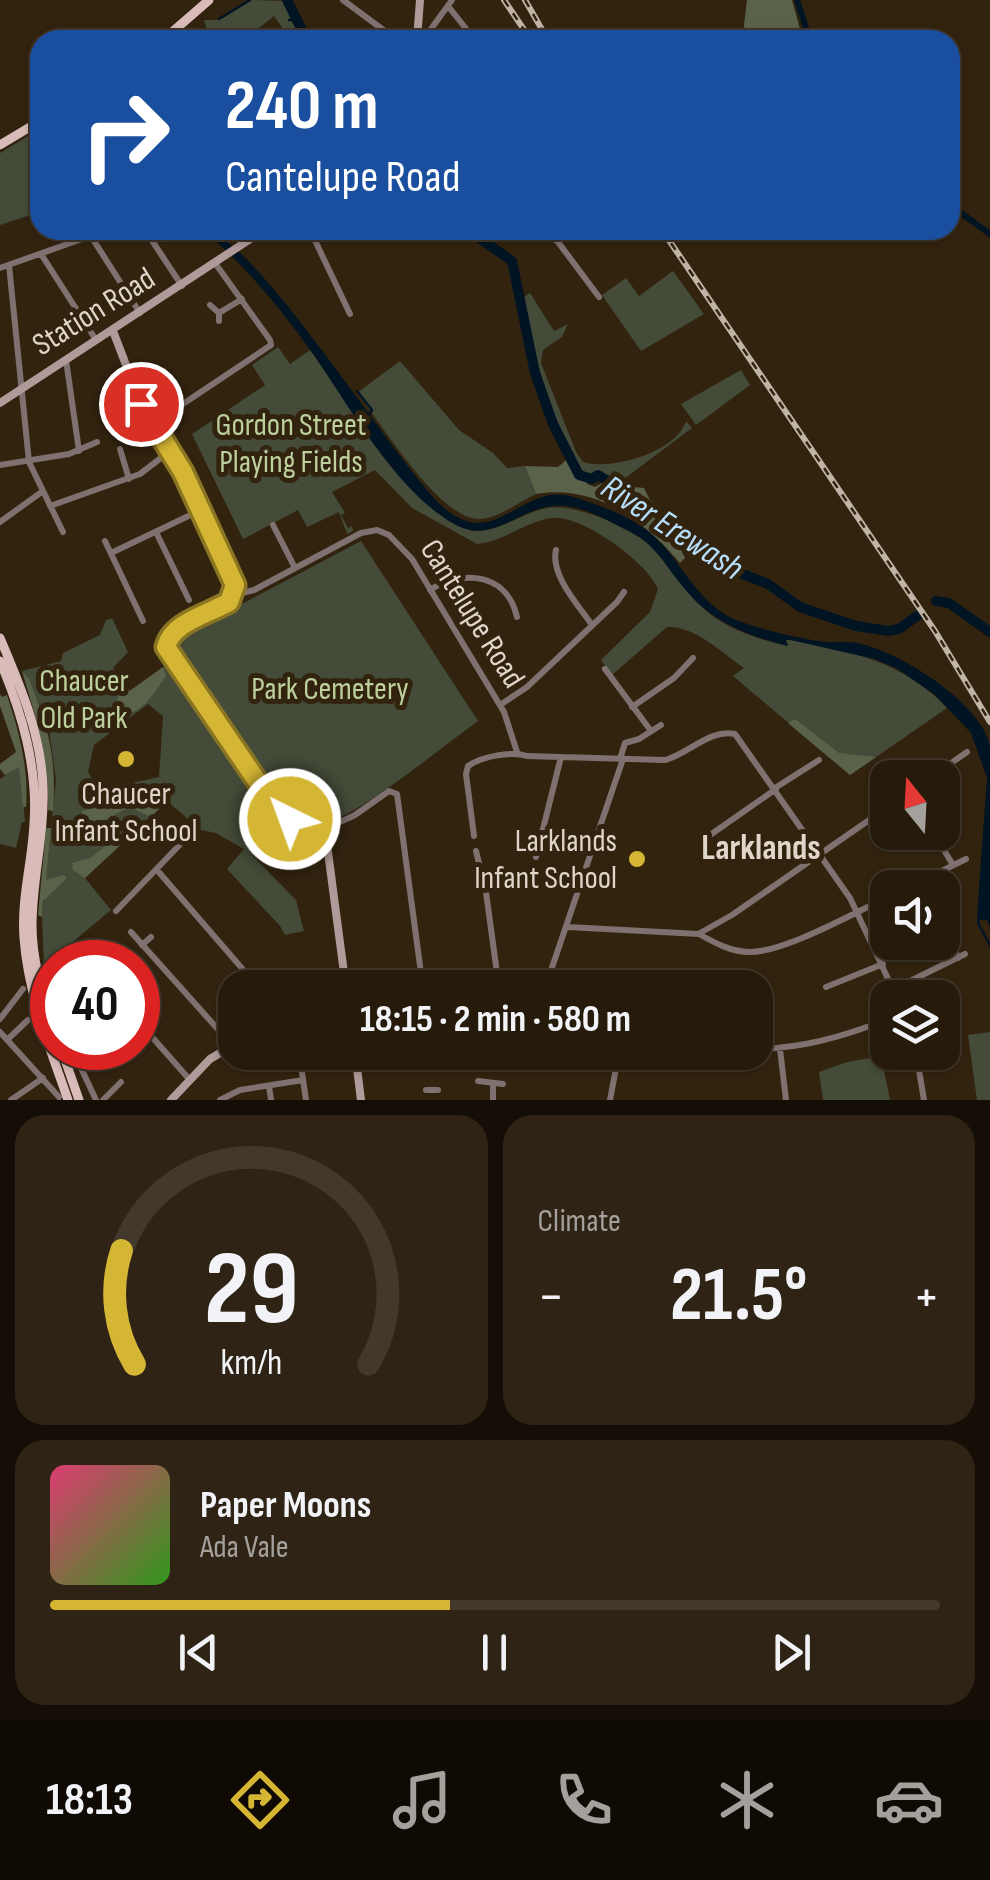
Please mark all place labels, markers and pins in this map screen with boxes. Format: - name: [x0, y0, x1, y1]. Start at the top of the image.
- pin: [99, 362, 184, 447]
- marker: Chaucer Infant School: [115, 748, 137, 770]
- place label: Chaucer Infant School: [55, 775, 197, 851]
- place label: Larklands Infant School: [474, 822, 617, 898]
- marker: Larklands Infant School: [626, 848, 648, 870]

